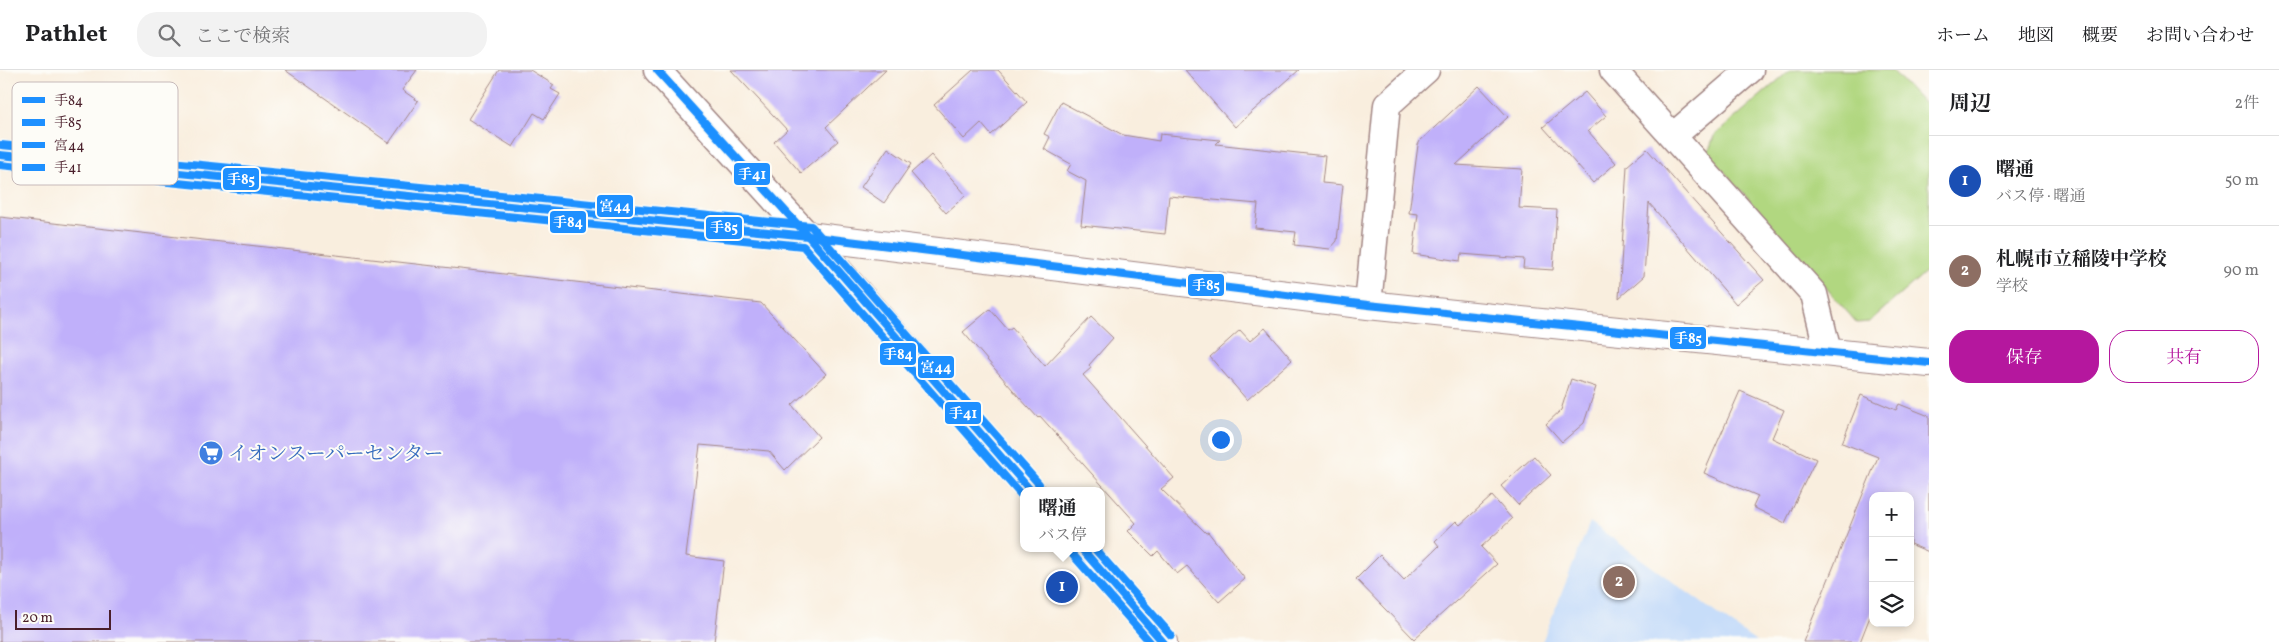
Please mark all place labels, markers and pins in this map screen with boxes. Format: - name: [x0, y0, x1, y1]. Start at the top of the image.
- supermarket icon: イオンスーパーセンター: [198, 440, 224, 466]
- place label: イオンスーパーセンター: [228, 441, 444, 469]
- pin: 2: [1603, 563, 1635, 601]
- pin: 1: [1046, 568, 1078, 606]

